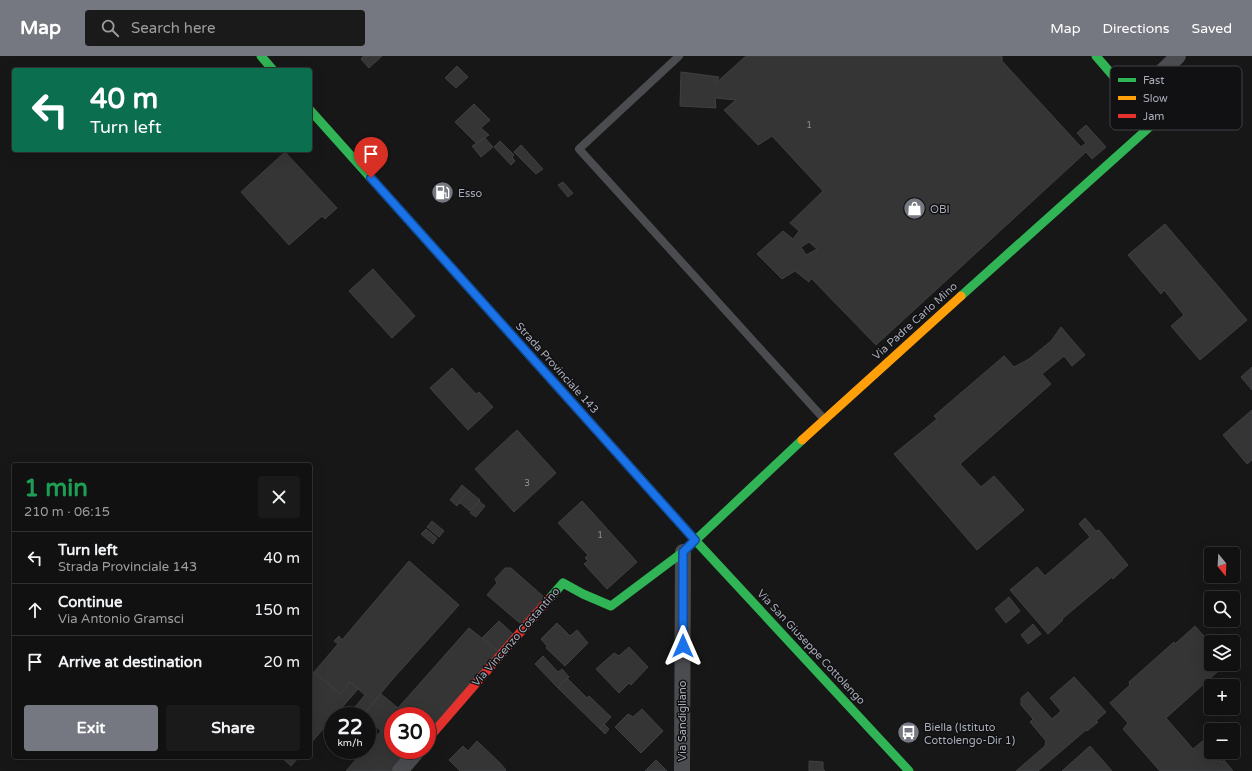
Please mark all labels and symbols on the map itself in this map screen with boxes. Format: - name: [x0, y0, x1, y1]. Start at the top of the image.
- legend: [1110, 66, 1242, 130]
- text: Fast: [1143, 74, 1164, 87]
- text: Slow: [1143, 92, 1168, 105]
- text: Jam: [1143, 110, 1164, 123]
- house number: 1: [806, 120, 812, 131]
- pin: [354, 137, 388, 178]
- fuel station icon: Esso: [429, 180, 455, 206]
- place label: Esso: [458, 187, 483, 200]
- shop icon: OBI: [901, 196, 927, 222]
- place label: OBI: [930, 203, 950, 216]
- street label: Via Padre Carlo Mino: [870, 279, 960, 363]
- street label: Strada Provinciale 143: [513, 320, 601, 416]
- house number: 3: [524, 478, 530, 489]
- house number: 1: [597, 530, 603, 541]
- north arrow: [1204, 547, 1240, 583]
- street label: Via Vincenzo Costantino: [470, 585, 563, 689]
- street label: Via San Giuseppe Cottolengo: [754, 587, 868, 707]
- position arrow: [662, 625, 704, 667]
- street label: Via Sandigliano: [676, 680, 689, 761]
- speed limit sign: 30: [384, 707, 436, 759]
- bus stop icon: Biella (Istituto Cottolengo-Dir 1): [895, 720, 921, 746]
- place label: Biella (Istituto Cottolengo-Dir 1): [924, 721, 1015, 747]

